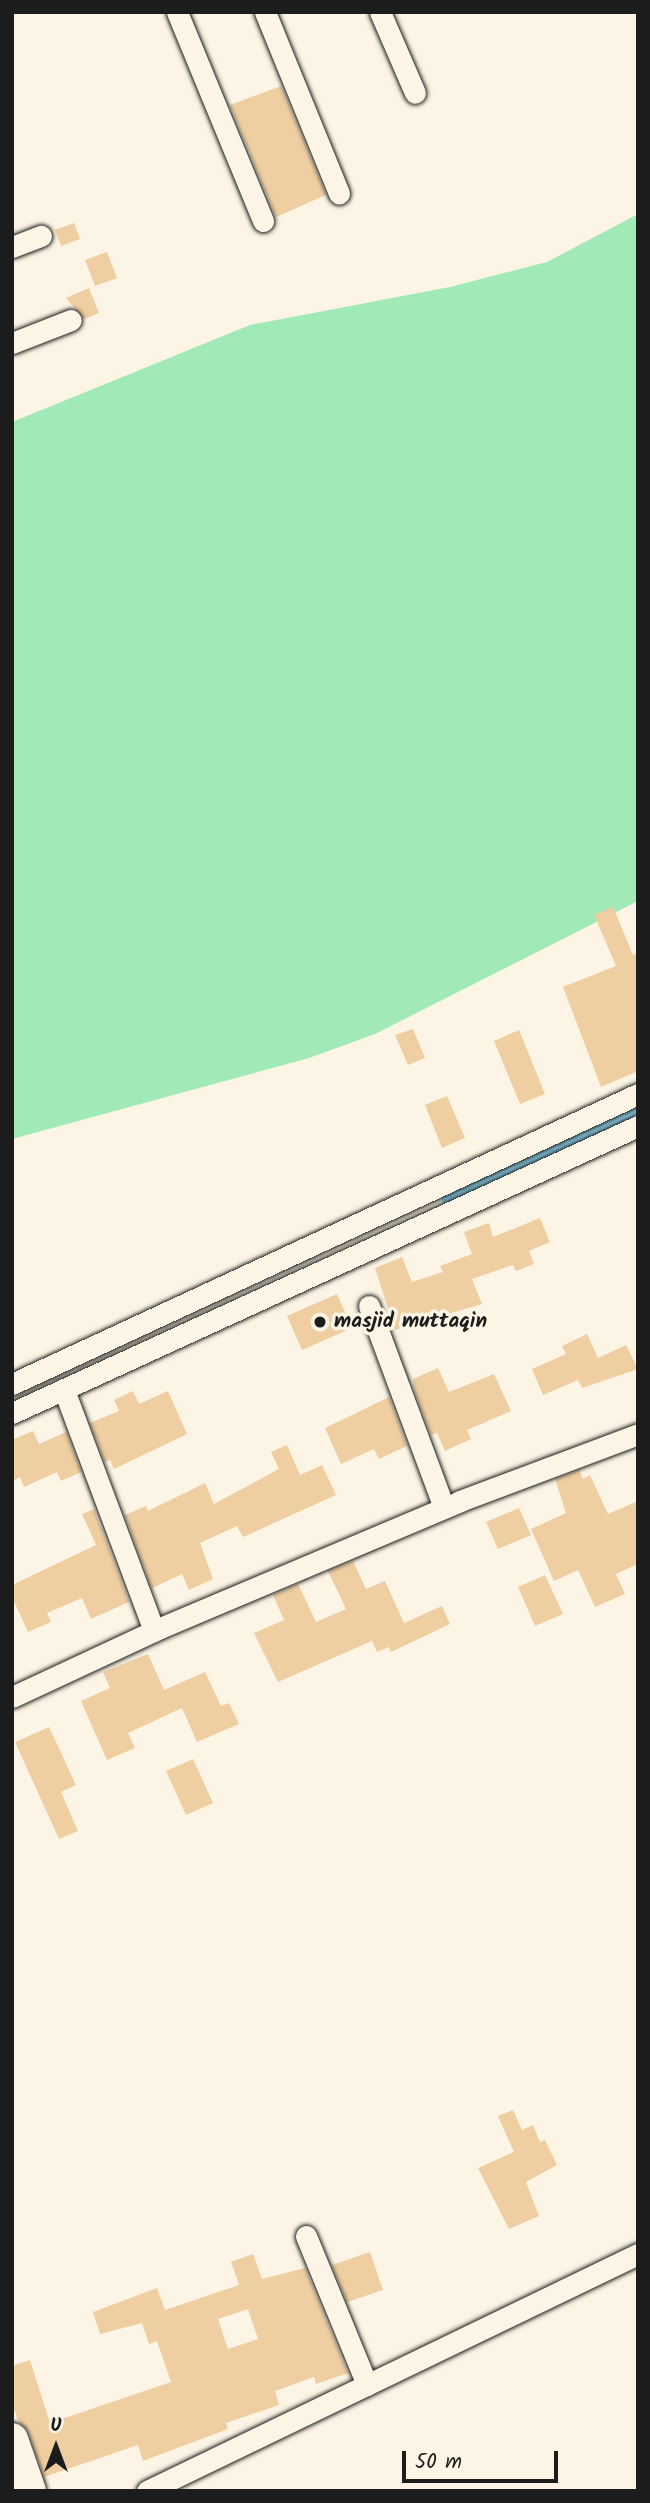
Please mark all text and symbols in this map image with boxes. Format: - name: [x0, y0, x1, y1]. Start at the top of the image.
- place label: masjid muttaqin: [334, 1309, 487, 1335]
- marker: masjid muttaqin: [312, 1314, 328, 1330]
- text: U: [50, 2411, 62, 2441]
- north arrow: [21, 2412, 91, 2482]
- scale bar: [405, 2436, 561, 2480]
- text: 50 m: [415, 2446, 462, 2479]

